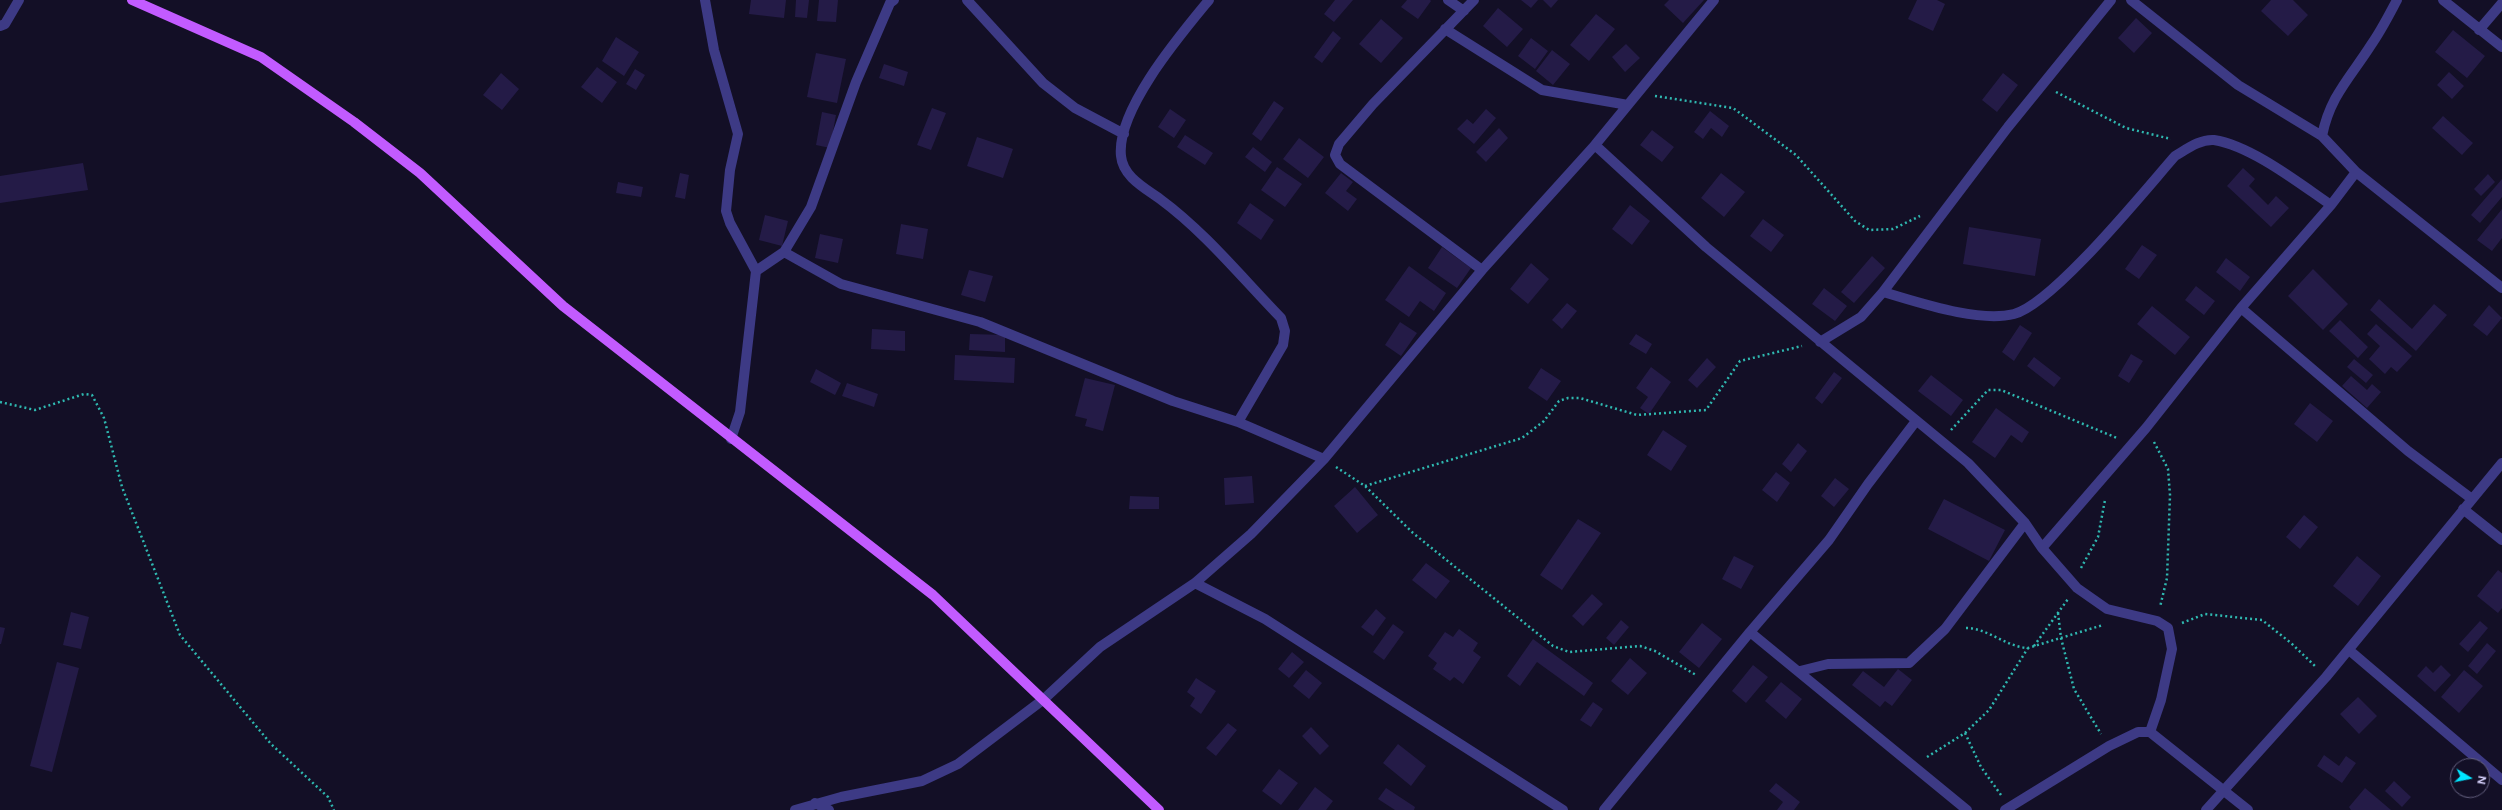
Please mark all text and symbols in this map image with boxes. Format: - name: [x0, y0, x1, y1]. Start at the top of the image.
- north arrow: [2450, 758, 2490, 798]
- text: N: [2474, 775, 2488, 785]

